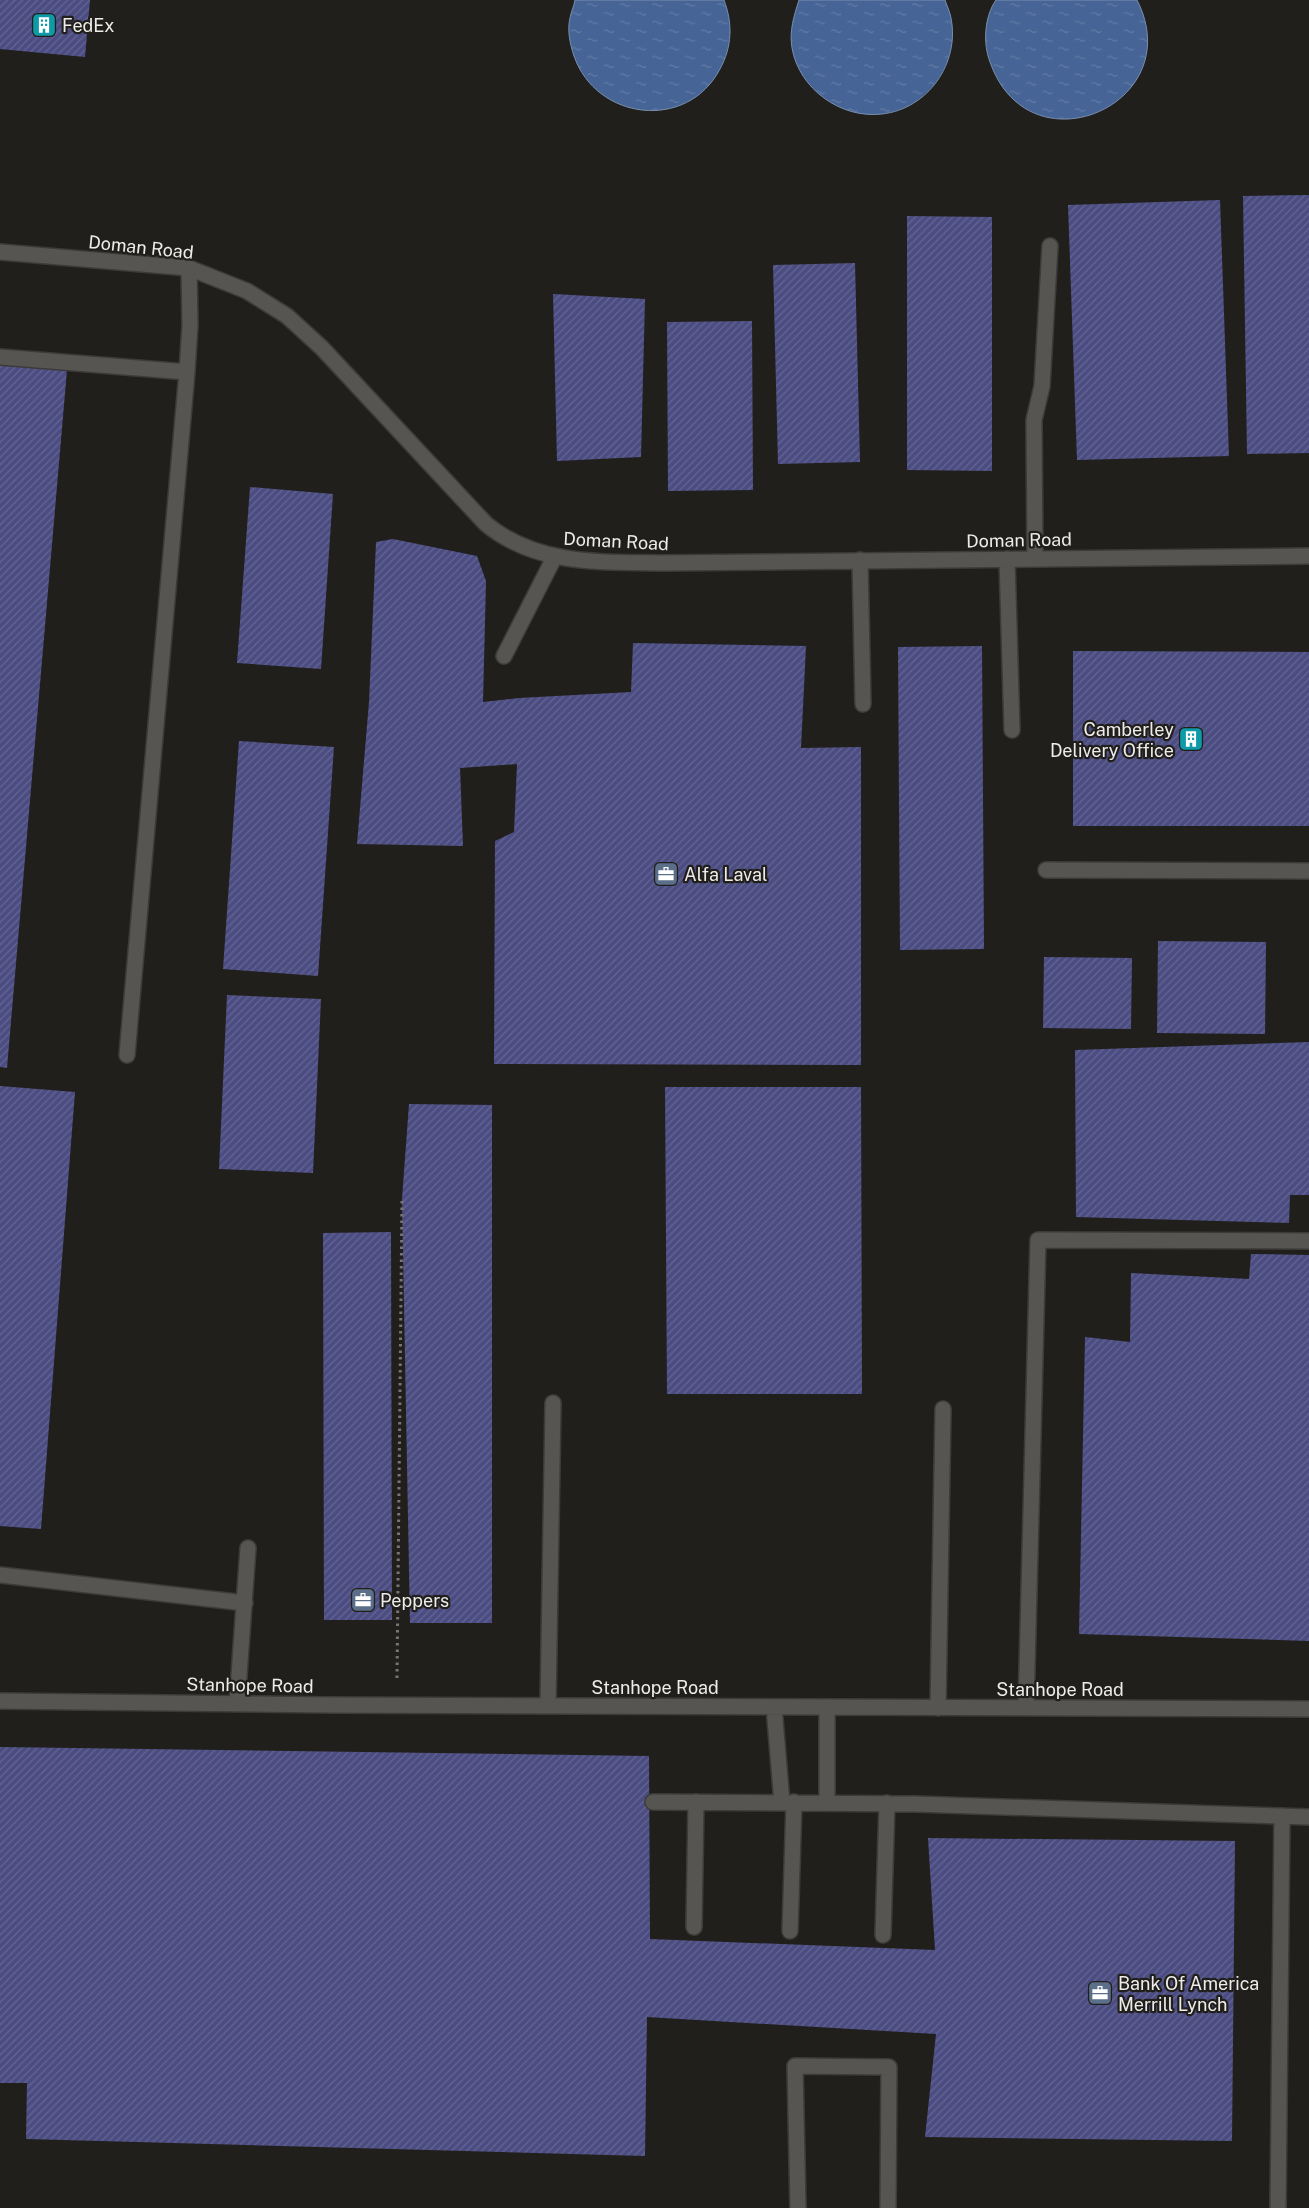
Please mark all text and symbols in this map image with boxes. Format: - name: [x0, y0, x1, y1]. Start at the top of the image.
- building icon: FedEx: [31, 12, 57, 38]
- place label: FedEx: [62, 15, 115, 36]
- street label: Doman Road: [87, 231, 195, 263]
- street label: Doman Road: [563, 528, 669, 554]
- street label: Doman Road: [966, 529, 1072, 551]
- place label: Camberley Delivery Office: [1050, 719, 1174, 761]
- building icon: Camberley Delivery Office: [1178, 726, 1204, 752]
- office icon: Alfa Laval: [653, 861, 679, 887]
- place label: Alfa Laval: [684, 864, 767, 885]
- office icon: Peppers: [350, 1587, 376, 1613]
- place label: Peppers: [380, 1590, 449, 1611]
- street label: Stanhope Road: [186, 1673, 314, 1697]
- street label: Stanhope Road: [591, 1677, 719, 1698]
- street label: Stanhope Road: [996, 1679, 1124, 1700]
- place label: Bank Of America Merrill Lynch: [1118, 1973, 1259, 2015]
- office icon: Bank Of America Merrill Lynch: [1087, 1980, 1113, 2006]

